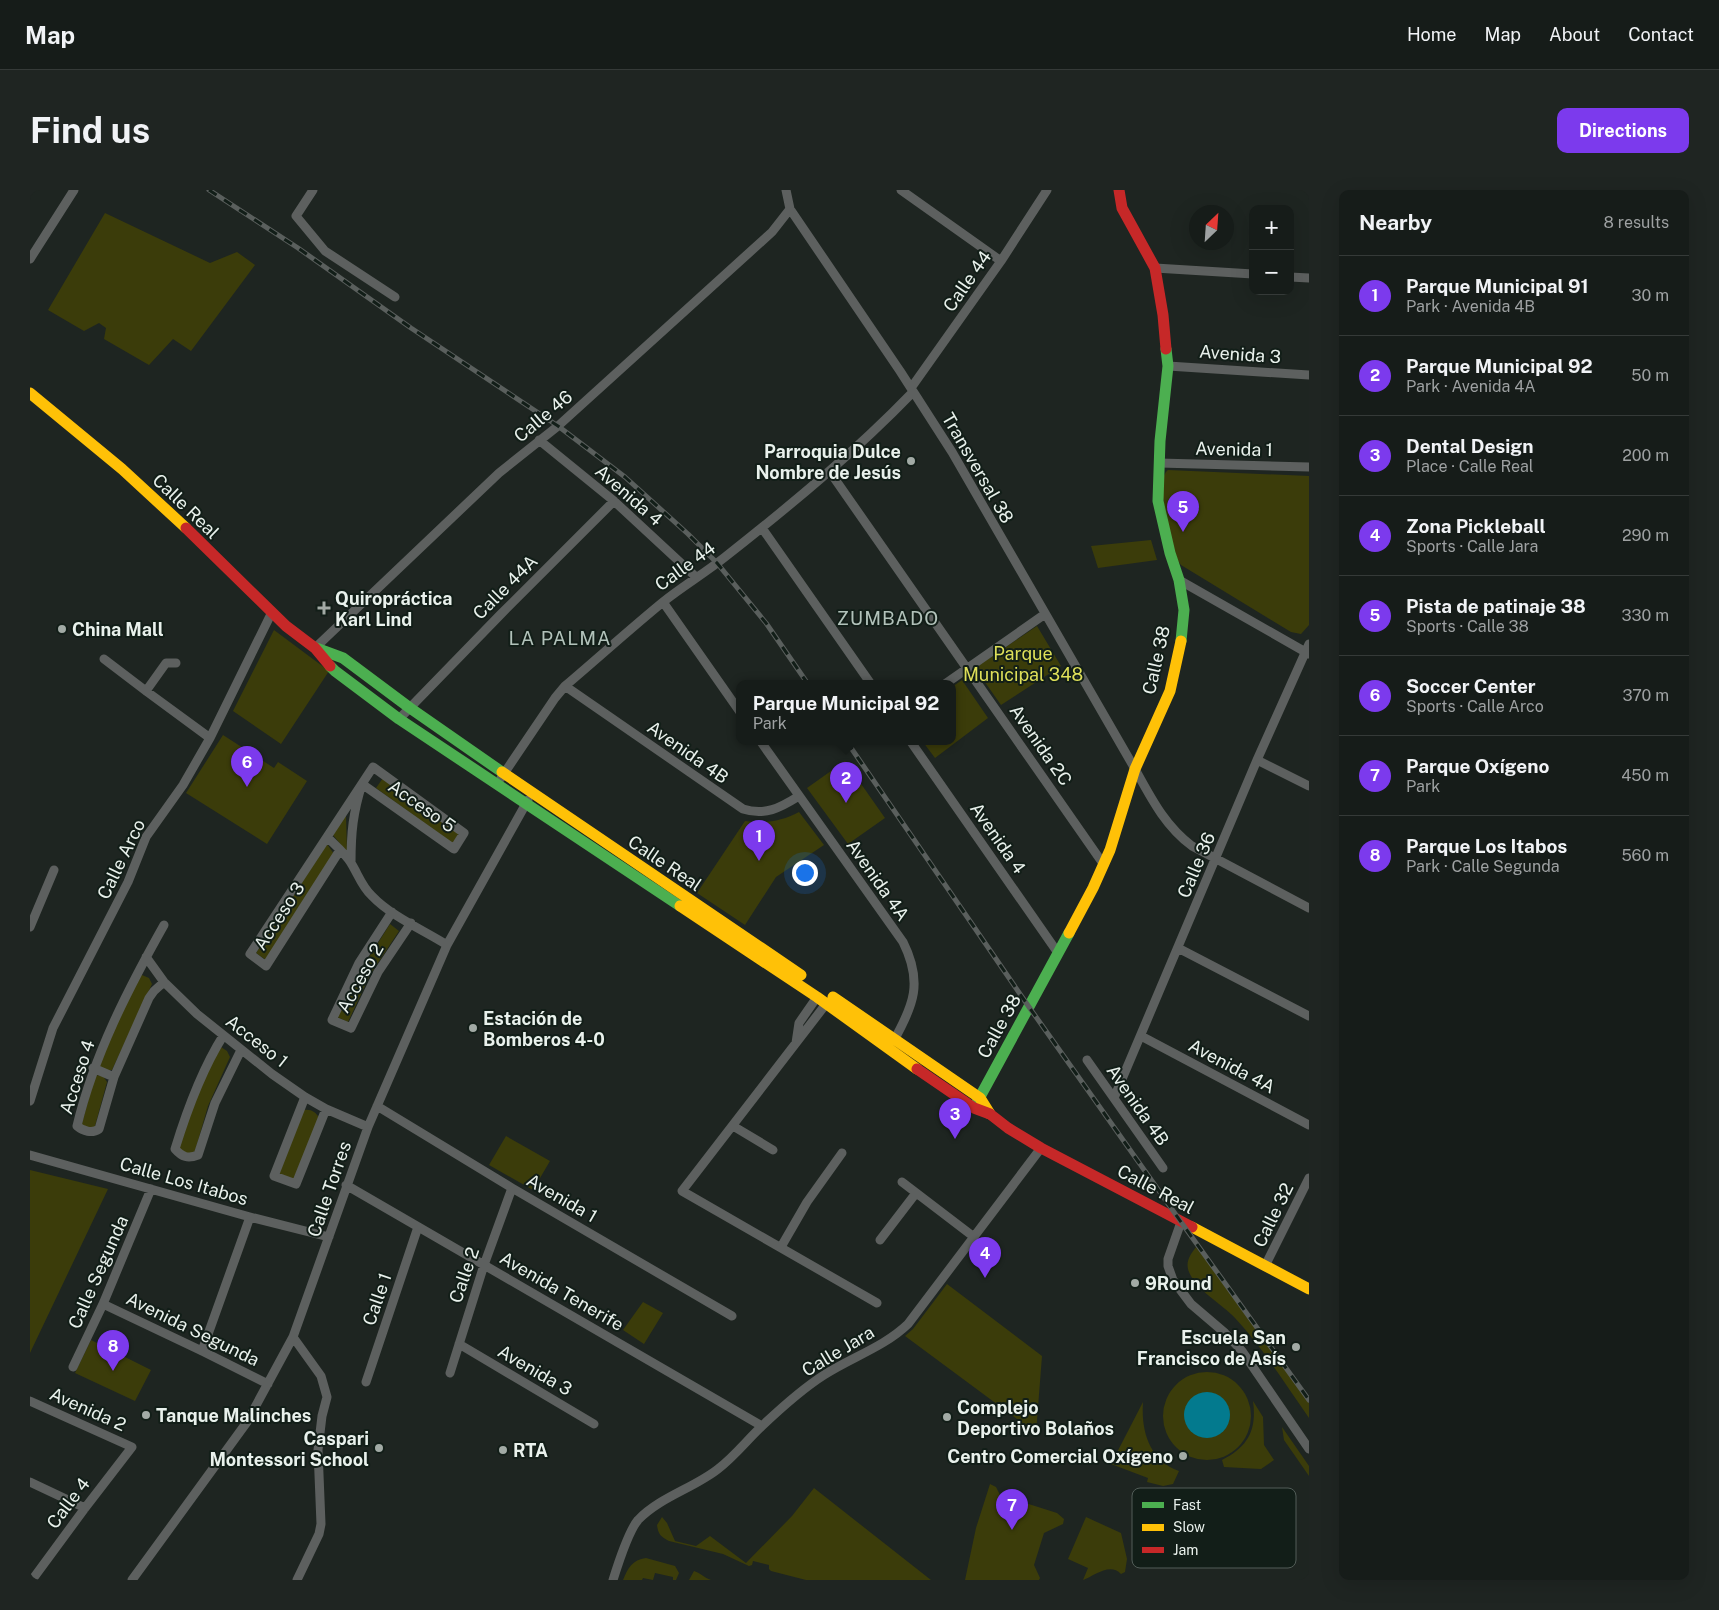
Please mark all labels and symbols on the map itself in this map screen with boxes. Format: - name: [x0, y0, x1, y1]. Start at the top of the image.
- north arrow: [1189, 205, 1234, 250]
- street label: Calle 44: [938, 247, 996, 315]
- street label: Avenida 3: [1198, 341, 1282, 367]
- street label: Calle 46: [510, 386, 576, 446]
- street label: Transversal 38: [938, 409, 1018, 527]
- street label: Avenida 1: [1195, 438, 1273, 460]
- place label: Parroquia Dulce Nombre de Jesús: [755, 441, 901, 483]
- marker: Parroquia Dulce Nombre de Jesús: [905, 455, 917, 467]
- street label: Avenida 4: [591, 460, 667, 530]
- street label: Calle Real: [148, 469, 224, 543]
- pin: 5: [1167, 491, 1199, 532]
- street label: Calle 44: [651, 537, 719, 595]
- street label: Calle 44A: [468, 550, 542, 624]
- place label: Quiropráctica Karl Lind: [335, 588, 452, 630]
- marker: Quiropráctica Karl Lind: [317, 601, 331, 615]
- district label: ZUMBADO: [837, 607, 939, 629]
- place label: China Mall: [72, 619, 164, 640]
- marker: China Mall: [56, 623, 68, 635]
- street label: Calle 38: [1138, 624, 1174, 696]
- district label: LA PALMA: [508, 627, 612, 649]
- park label: Parque Municipal 348: [963, 643, 1083, 685]
- street label: Avenida 2C: [1005, 701, 1077, 789]
- street label: Avenida 4B: [643, 716, 733, 788]
- pin: 6: [231, 746, 263, 787]
- pin: 2: [830, 762, 862, 803]
- street label: Acceso 5: [384, 775, 460, 837]
- street label: Avenida 4: [966, 798, 1030, 878]
- street label: Calle Arco: [93, 816, 149, 902]
- pin: 1: [743, 820, 775, 861]
- street label: Calle 36: [1173, 829, 1219, 901]
- street label: Calle Real: [624, 831, 706, 895]
- street label: Avenida 4A: [842, 835, 914, 925]
- your location: [792, 860, 818, 886]
- street label: Acceso 3: [249, 878, 309, 954]
- street label: Acceso 2: [332, 939, 388, 1017]
- street label: Calle 38: [973, 990, 1025, 1062]
- place label: Estación de Bomberos 4-0: [483, 1008, 605, 1050]
- street label: Acceso 1: [222, 1010, 292, 1072]
- marker: Estación de Bomberos 4-0: [467, 1022, 479, 1034]
- street label: Avenida 4A: [1185, 1034, 1279, 1098]
- street label: Acceso 4: [55, 1037, 99, 1117]
- street label: Avenida 4B: [1102, 1060, 1174, 1150]
- pin: 3: [939, 1098, 971, 1139]
- street label: Calle Torres: [303, 1138, 355, 1240]
- street label: Calle Los Itabos: [118, 1153, 250, 1209]
- street label: Calle Real: [1114, 1160, 1198, 1218]
- street label: Avenida 1: [523, 1169, 601, 1227]
- street label: Calle 32: [1248, 1179, 1298, 1251]
- street label: Calle Segunda: [64, 1212, 132, 1332]
- pin: 4: [969, 1237, 1001, 1278]
- street label: Calle 2: [445, 1244, 483, 1306]
- street label: Avenida Tenerife: [496, 1247, 628, 1335]
- street label: Calle 1: [358, 1270, 396, 1328]
- place label: 9Round: [1145, 1273, 1212, 1294]
- marker: 9Round: [1129, 1277, 1141, 1289]
- street label: Avenida Segunda: [123, 1288, 263, 1370]
- street label: Calle Jara: [798, 1321, 878, 1381]
- place label: Escuela San Francisco de Asís: [1137, 1327, 1286, 1369]
- pin: 8: [97, 1330, 129, 1371]
- street label: Avenida 3: [494, 1340, 576, 1400]
- marker: Escuela San Francisco de Asís: [1290, 1341, 1302, 1353]
- street label: Avenida 2: [47, 1383, 129, 1435]
- place label: Complejo Deportivo Bolaños: [957, 1397, 1114, 1439]
- place label: Tanque Malinches: [156, 1405, 311, 1426]
- marker: Tanque Malinches: [140, 1409, 152, 1421]
- marker: Complejo Deportivo Bolaños: [941, 1411, 953, 1423]
- place label: Caspari Montessori School: [209, 1428, 369, 1470]
- place label: RTA: [513, 1440, 548, 1461]
- marker: Caspari Montessori School: [373, 1442, 385, 1454]
- marker: RTA: [497, 1444, 509, 1456]
- place label: Centro Comercial Oxígeno: [947, 1446, 1173, 1467]
- marker: Centro Comercial Oxígeno: [1177, 1450, 1189, 1462]
- street label: Calle 4: [42, 1473, 94, 1533]
- legend: [1132, 1488, 1296, 1568]
- pin: 7: [996, 1489, 1028, 1530]
- text: Fast: [1173, 1497, 1201, 1513]
- text: Slow: [1173, 1519, 1205, 1535]
- text: Jam: [1173, 1542, 1198, 1558]

